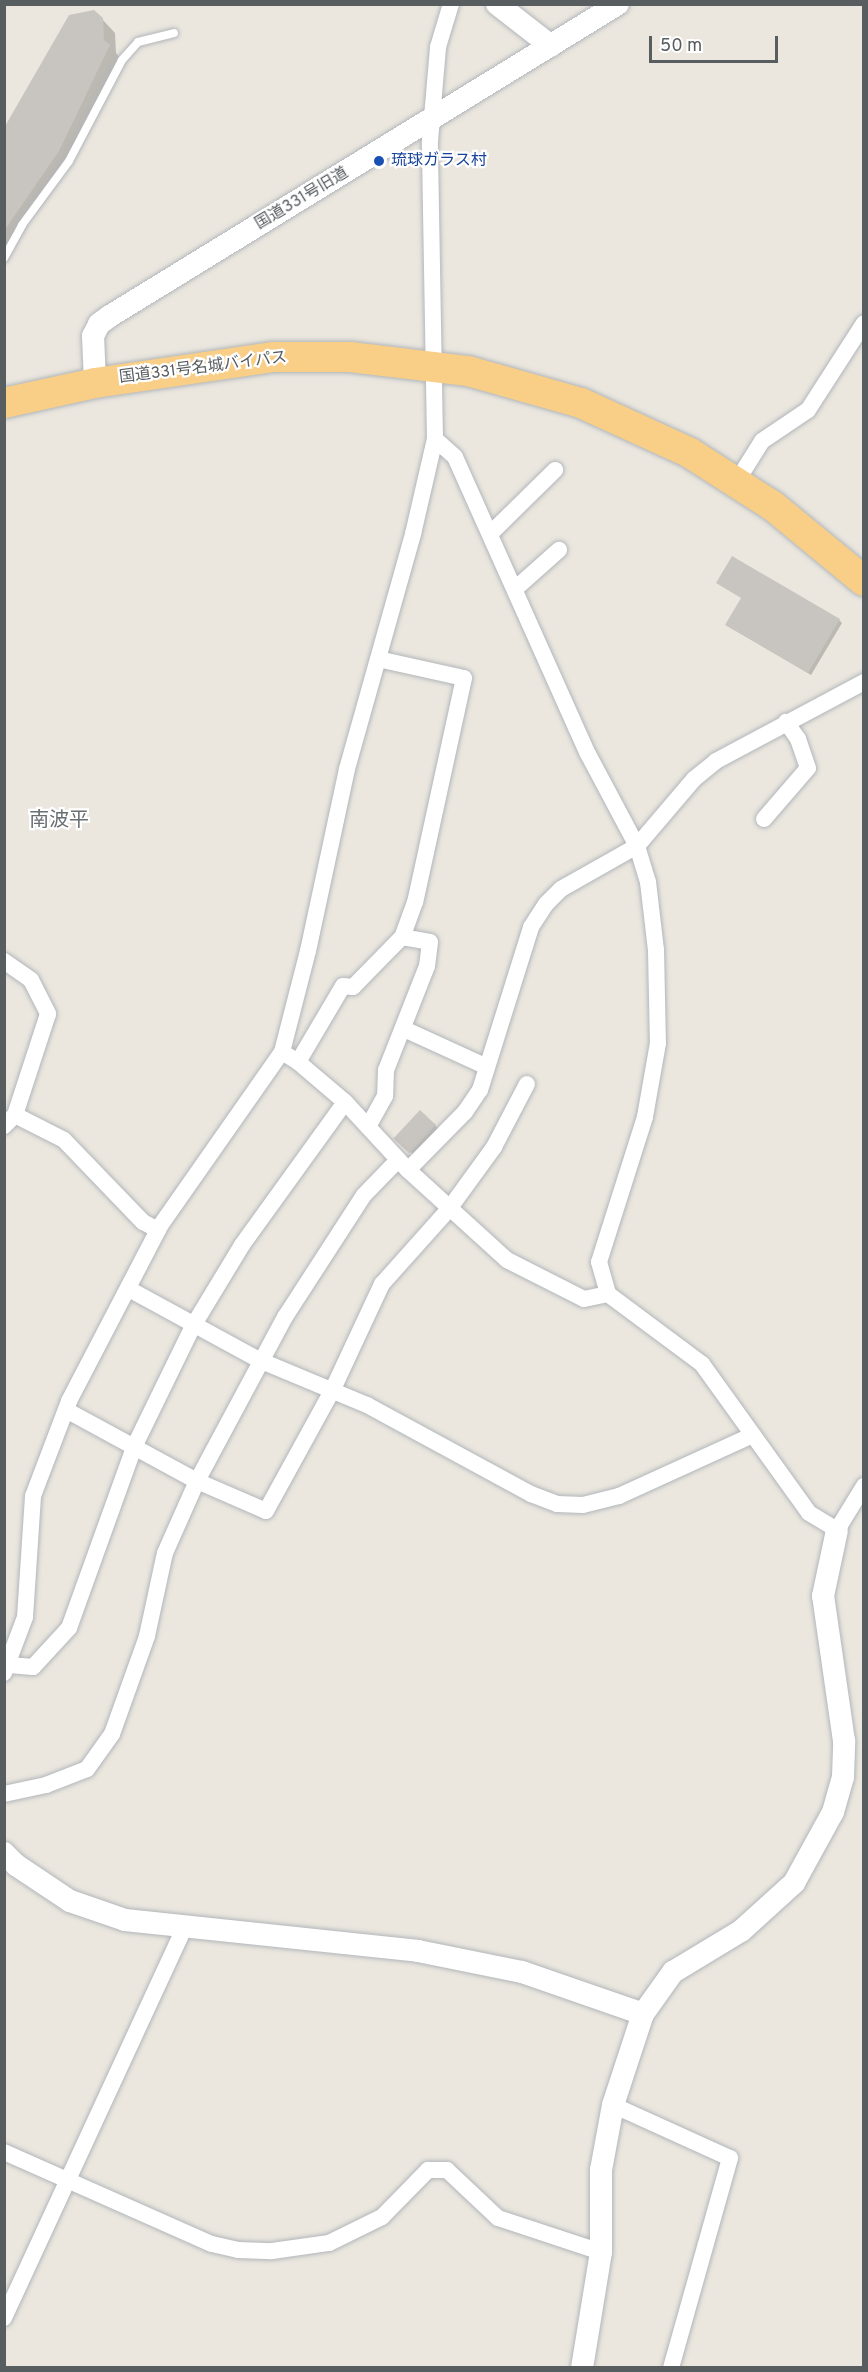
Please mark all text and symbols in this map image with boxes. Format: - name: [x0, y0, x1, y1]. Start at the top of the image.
- scale bar: [652, 24, 781, 62]
- text: 50 m: [660, 35, 702, 58]
- place label: 琉球ガラス村: [391, 151, 487, 171]
- marker: 琉球ガラス村: [372, 154, 386, 168]
- street label: 国道331号旧道: [252, 164, 352, 234]
- street label: 国道331号名城バイパス: [118, 348, 288, 388]
- district label: 南波平: [29, 809, 89, 833]

